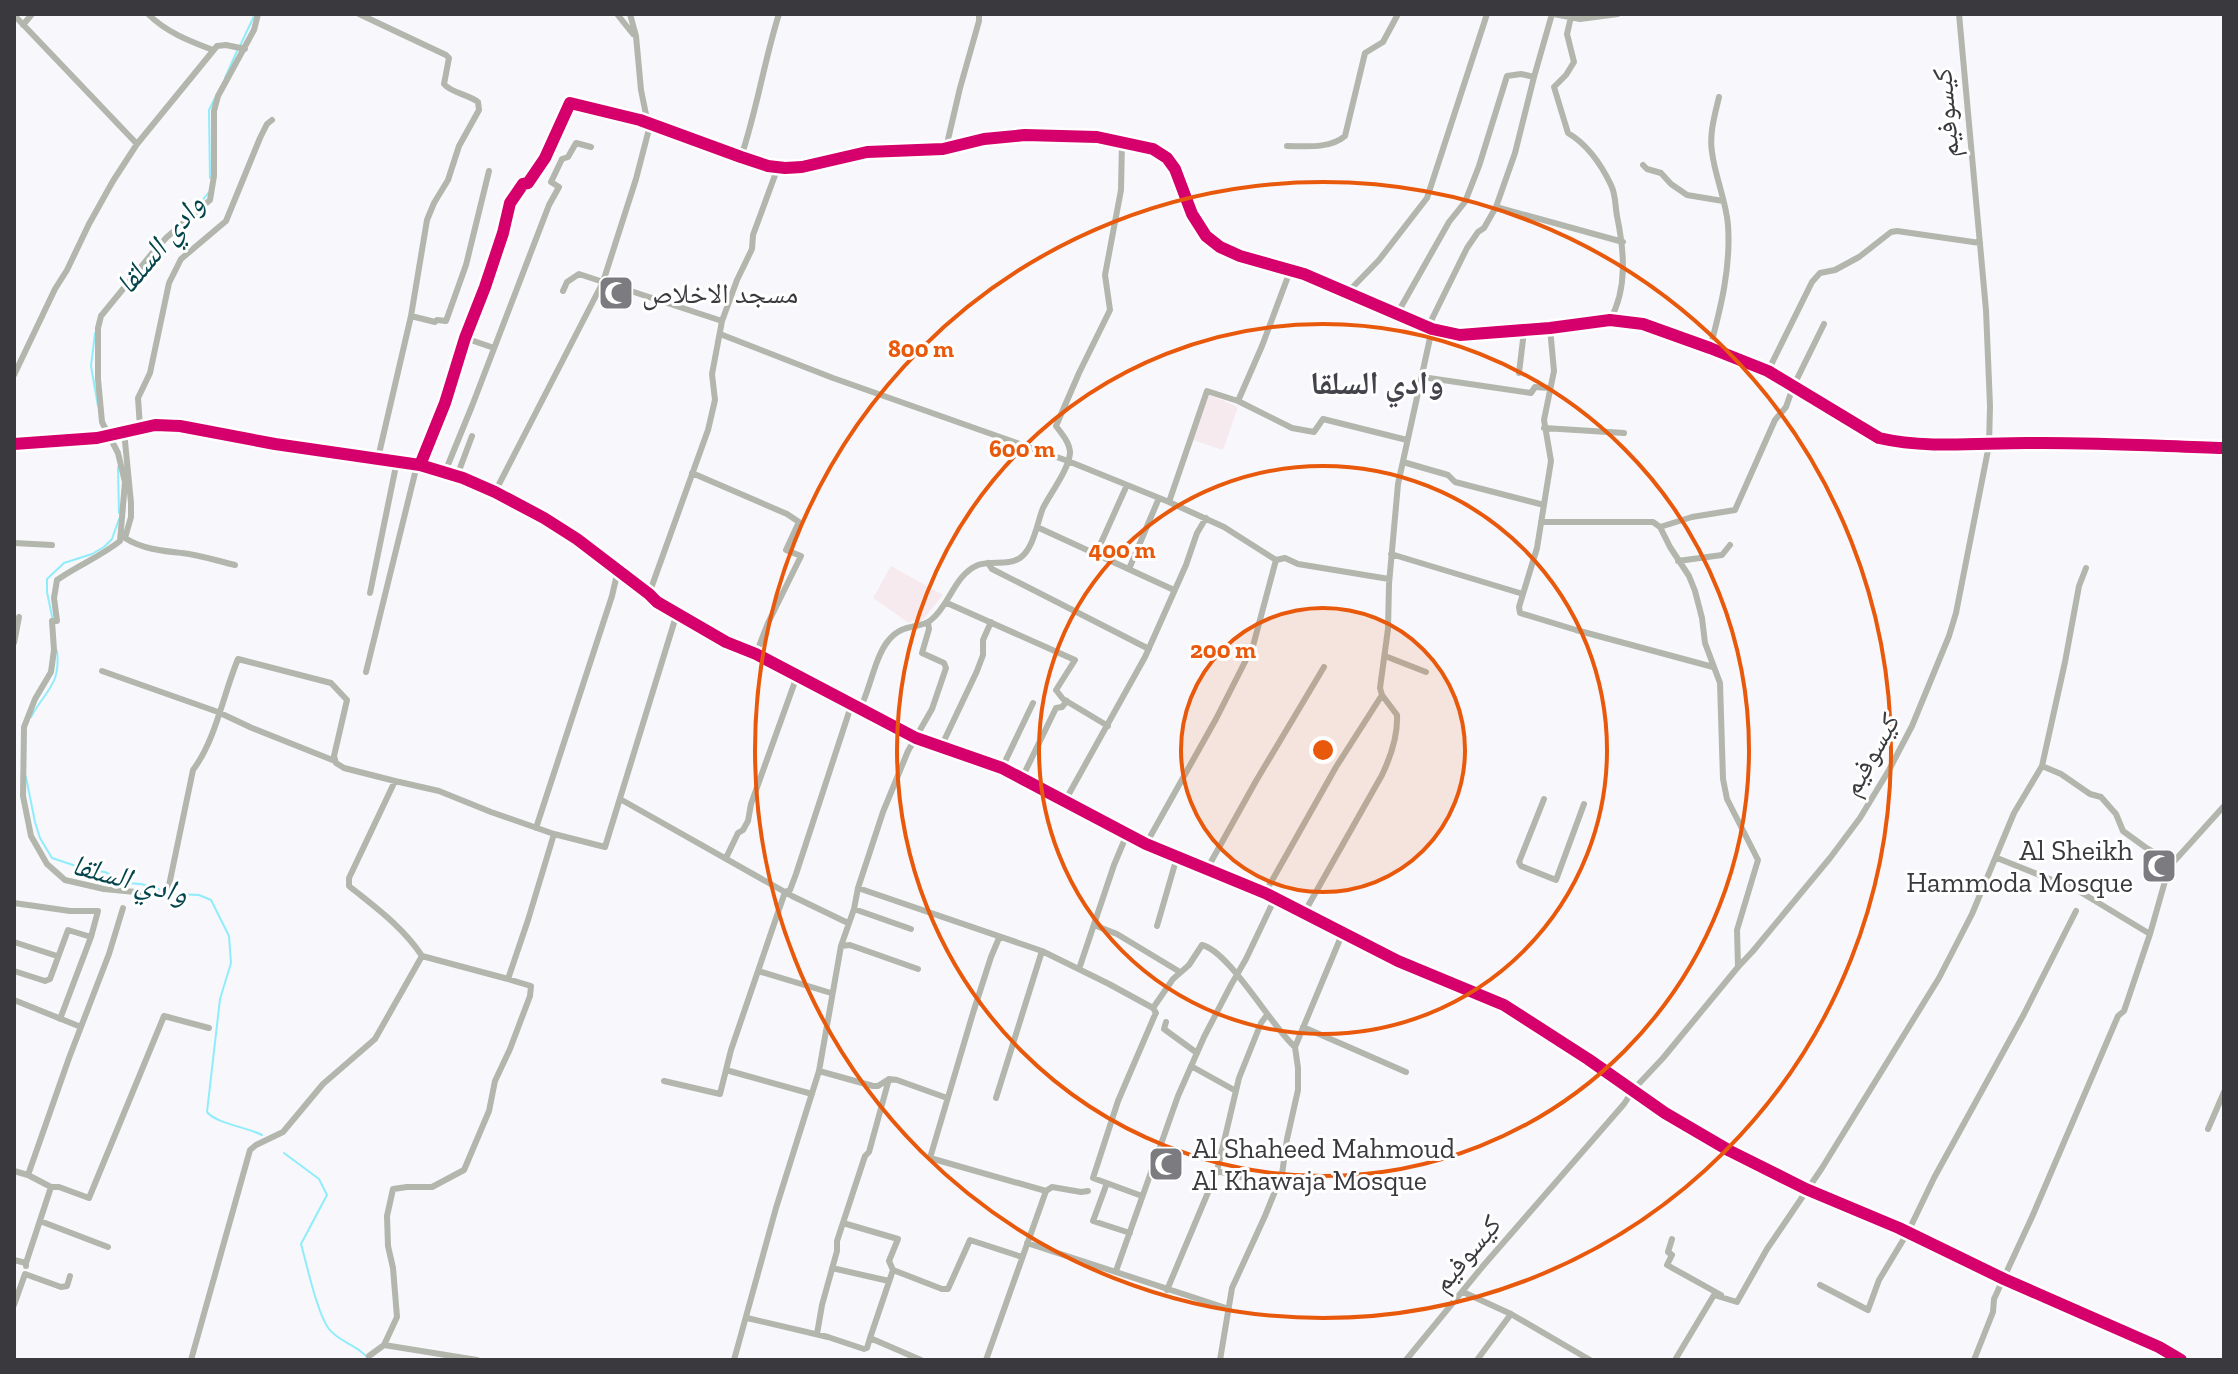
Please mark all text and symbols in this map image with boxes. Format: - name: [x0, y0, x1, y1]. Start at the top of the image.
- street label: كيسوفيم: [1925, 66, 1968, 159]
- water label: وادي السلقا: [108, 187, 216, 305]
- mosque icon: مسجد الاخلاص: [597, 274, 635, 312]
- place label: مسجد الاخلاص: [642, 277, 798, 311]
- text: 800 m: [888, 334, 954, 363]
- district label: وادي السلقا: [1310, 364, 1444, 408]
- text: 600 m: [989, 434, 1055, 463]
- text: 400 m: [1089, 535, 1155, 564]
- text: 200 m: [1190, 635, 1256, 664]
- street label: كيسوفيم: [1834, 707, 1909, 803]
- centre of rings: [1309, 736, 1337, 764]
- place label: Al Sheikh Hammoda Mosque: [1906, 834, 2133, 899]
- water label: وادي السلقا: [67, 846, 192, 917]
- mosque icon: Al Sheikh Hammoda Mosque: [2140, 847, 2178, 885]
- place label: Al Shaheed Mahmoud Al Khawaja Mosque: [1192, 1132, 1455, 1197]
- mosque icon: Al Shaheed Mahmoud Al Khawaja Mosque: [1147, 1145, 1185, 1183]
- street label: كيسوفيم: [1425, 1208, 1510, 1300]

